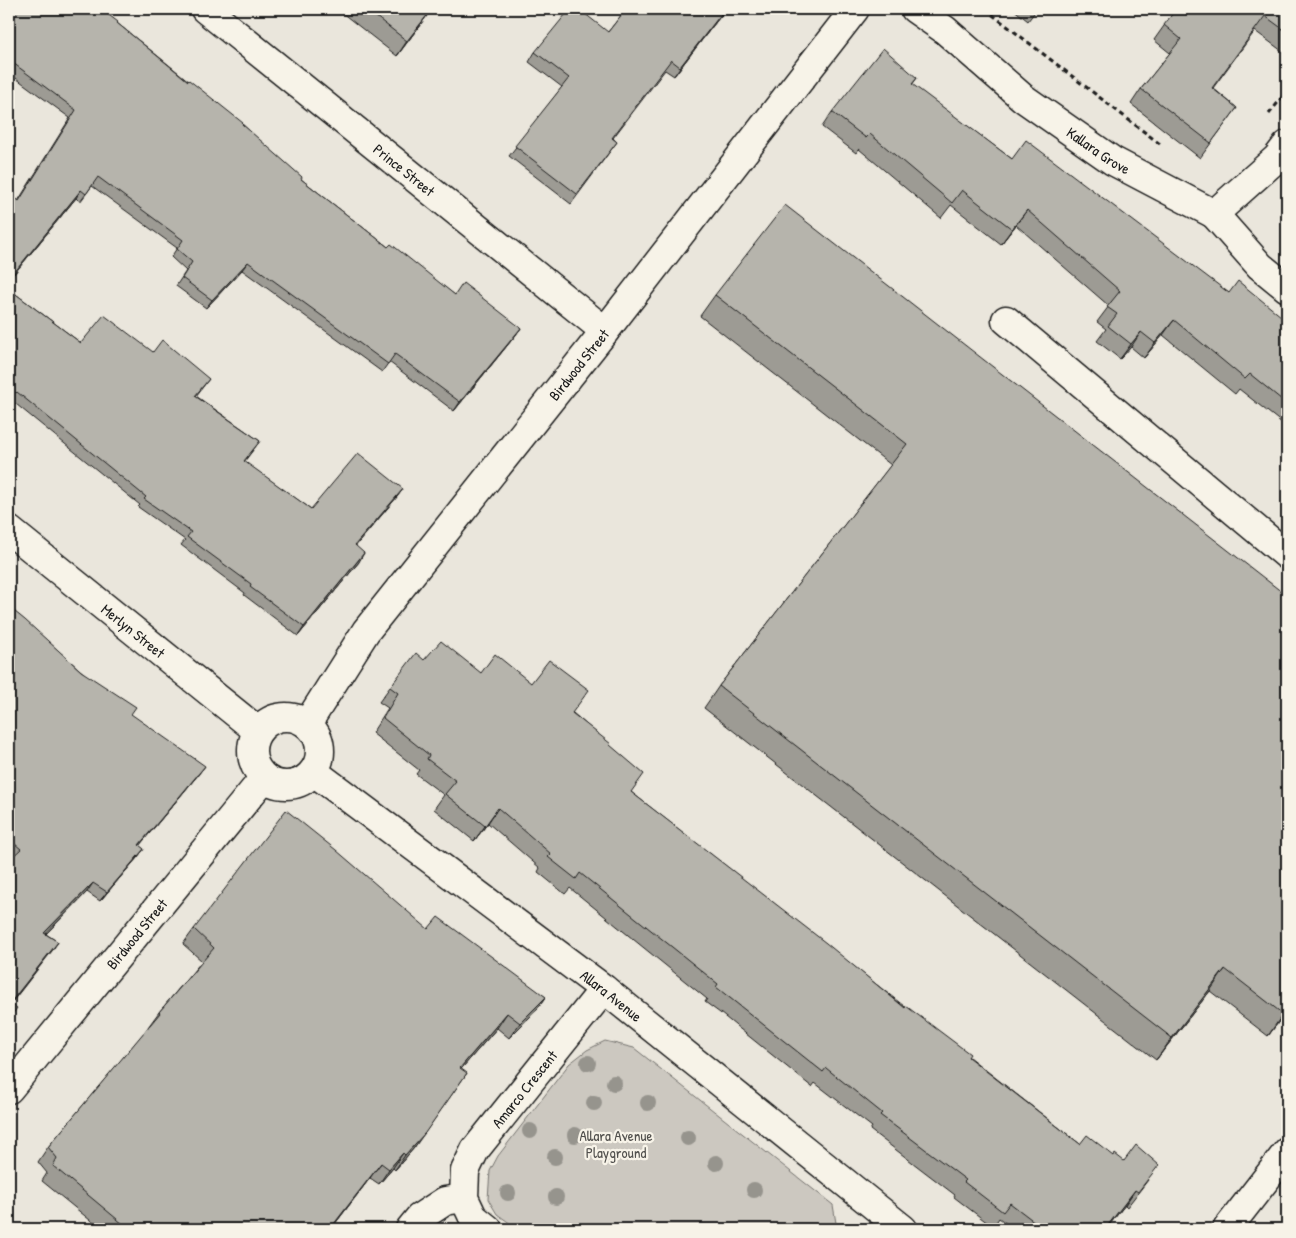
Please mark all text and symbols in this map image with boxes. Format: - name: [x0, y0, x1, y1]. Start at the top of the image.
- street label: Kallara Grove: [1063, 121, 1134, 179]
- street label: Prince Street: [369, 138, 440, 201]
- street label: Birdwood Street: [543, 324, 614, 405]
- street label: Merlyn Street: [97, 598, 170, 663]
- street label: Birdwood Street: [101, 893, 172, 973]
- street label: Allara Avenue: [576, 965, 647, 1026]
- street label: Amarco Crescent: [486, 1045, 562, 1132]
- park label: Allara Avenue Playground: [580, 1125, 652, 1163]

